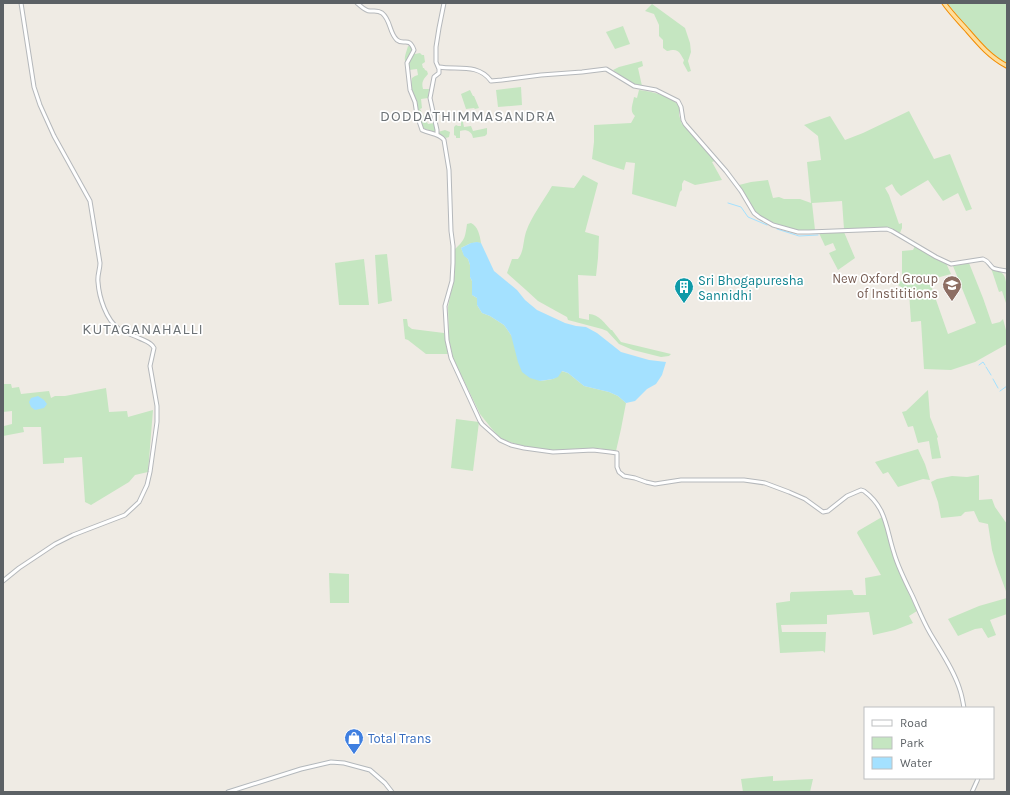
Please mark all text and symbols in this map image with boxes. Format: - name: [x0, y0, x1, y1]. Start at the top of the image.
- district label: DODDATHIMMASANDRA: [380, 107, 556, 125]
- place label: New Oxford Group of Instititions: [832, 271, 938, 301]
- place label: Sri Bhogapuresha Sannidhi: [698, 273, 804, 303]
- school or university icon: New Oxford Group of Instititions: [941, 274, 963, 302]
- building icon: Sri Bhogapuresha Sannidhi: [673, 276, 695, 304]
- district label: KUTAGANAHALLI: [82, 320, 204, 338]
- legend: [864, 707, 994, 779]
- text: Road: [900, 716, 928, 730]
- shop icon: Total Trans: [343, 727, 365, 755]
- place label: Total Trans: [368, 731, 432, 746]
- text: Park: [900, 736, 925, 750]
- text: Water: [900, 756, 933, 770]

